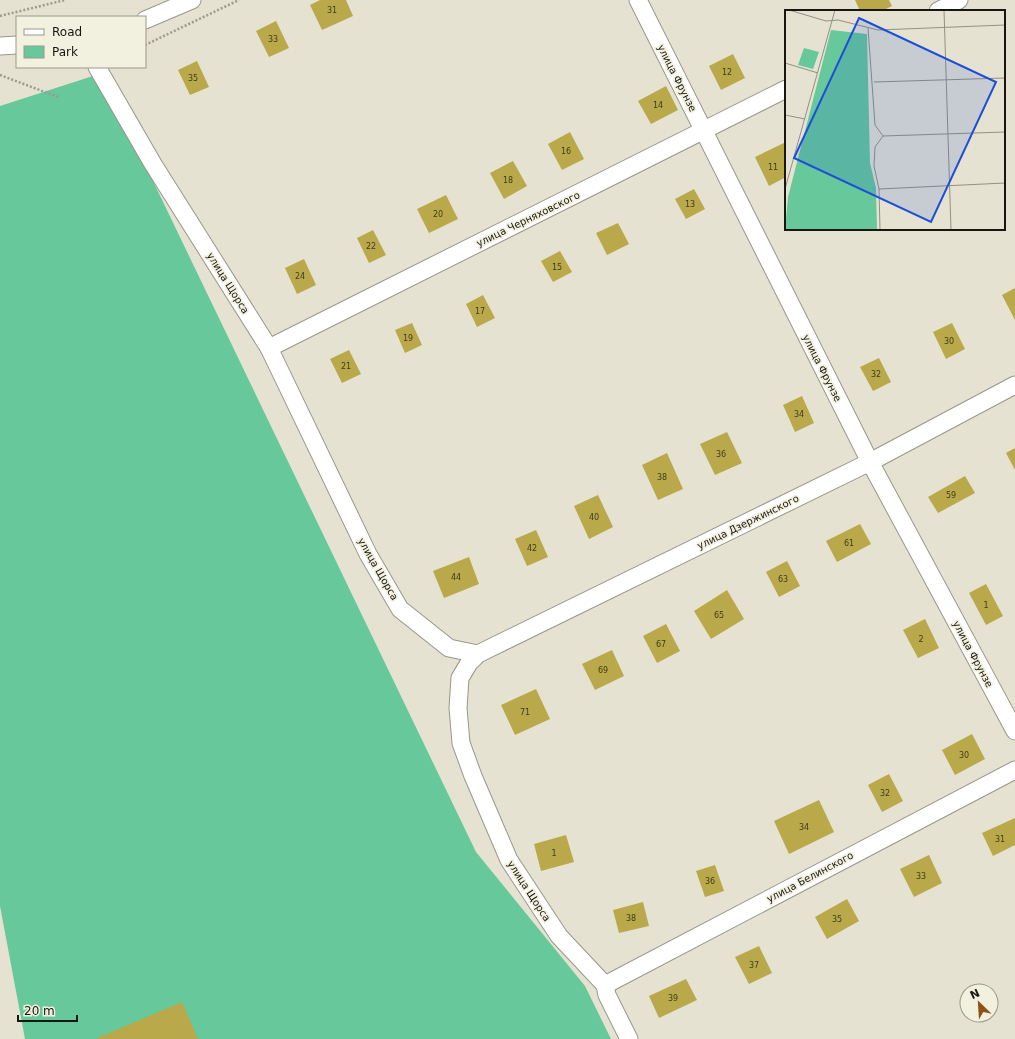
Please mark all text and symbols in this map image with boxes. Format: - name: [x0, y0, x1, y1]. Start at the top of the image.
- house number: 31: [327, 6, 337, 15]
- inset map: [785, 10, 1005, 230]
- legend: [16, 16, 146, 68]
- text: Road: [52, 25, 82, 39]
- house number: 33: [268, 35, 278, 44]
- street label: улица Фрунзе: [655, 43, 699, 113]
- text: Park: [52, 45, 78, 59]
- house number: 12: [722, 68, 732, 77]
- house number: 35: [188, 74, 198, 83]
- house number: 14: [653, 101, 663, 110]
- house number: 16: [561, 147, 571, 156]
- house number: 11: [768, 163, 778, 172]
- house number: 18: [503, 176, 513, 185]
- street label: улица Черняховского: [474, 189, 582, 249]
- house number: 13: [685, 200, 695, 209]
- house number: 20: [433, 210, 443, 219]
- house number: 22: [366, 242, 376, 251]
- street label: улица Щорса: [205, 250, 251, 316]
- house number: 15: [552, 263, 562, 272]
- house number: 24: [295, 272, 305, 281]
- house number: 17: [475, 307, 485, 316]
- street label: улица Фрунзе: [800, 333, 844, 403]
- house number: 19: [403, 334, 413, 343]
- house number: 30: [944, 337, 954, 346]
- house number: 21: [341, 362, 351, 371]
- house number: 32: [871, 370, 881, 379]
- house number: 34: [794, 410, 804, 419]
- house number: 36: [716, 450, 726, 459]
- house number: 38: [657, 473, 667, 482]
- house number: 59: [946, 491, 956, 500]
- street label: улица Дзержинского: [695, 493, 801, 551]
- house number: 40: [589, 513, 599, 522]
- street label: улица Щорса: [356, 536, 400, 602]
- house number: 61: [844, 539, 854, 548]
- house number: 42: [527, 544, 537, 553]
- house number: 44: [451, 573, 461, 582]
- house number: 63: [778, 575, 788, 584]
- house number: 1: [983, 601, 989, 610]
- house number: 65: [714, 611, 724, 620]
- street label: улица Фрунзе: [951, 619, 995, 689]
- house number: 2: [918, 635, 924, 644]
- house number: 67: [656, 640, 666, 649]
- house number: 69: [598, 666, 608, 675]
- house number: 71: [520, 708, 530, 717]
- house number: 30: [959, 751, 969, 760]
- house number: 32: [880, 789, 890, 798]
- house number: 34: [799, 823, 809, 832]
- house number: 31: [995, 835, 1005, 844]
- house number: 1: [551, 849, 557, 858]
- street label: улица Белинского: [765, 850, 855, 904]
- street label: улица Щорса: [505, 859, 553, 923]
- house number: 33: [916, 872, 926, 881]
- house number: 36: [705, 877, 715, 886]
- house number: 38: [626, 914, 636, 923]
- house number: 35: [832, 915, 842, 924]
- house number: 37: [749, 961, 759, 970]
- north arrow: [959, 983, 999, 1023]
- text: N: [968, 987, 982, 1002]
- house number: 39: [668, 994, 678, 1003]
- scale bar: [18, 997, 77, 1023]
- text: 20 m: [24, 1004, 55, 1018]

